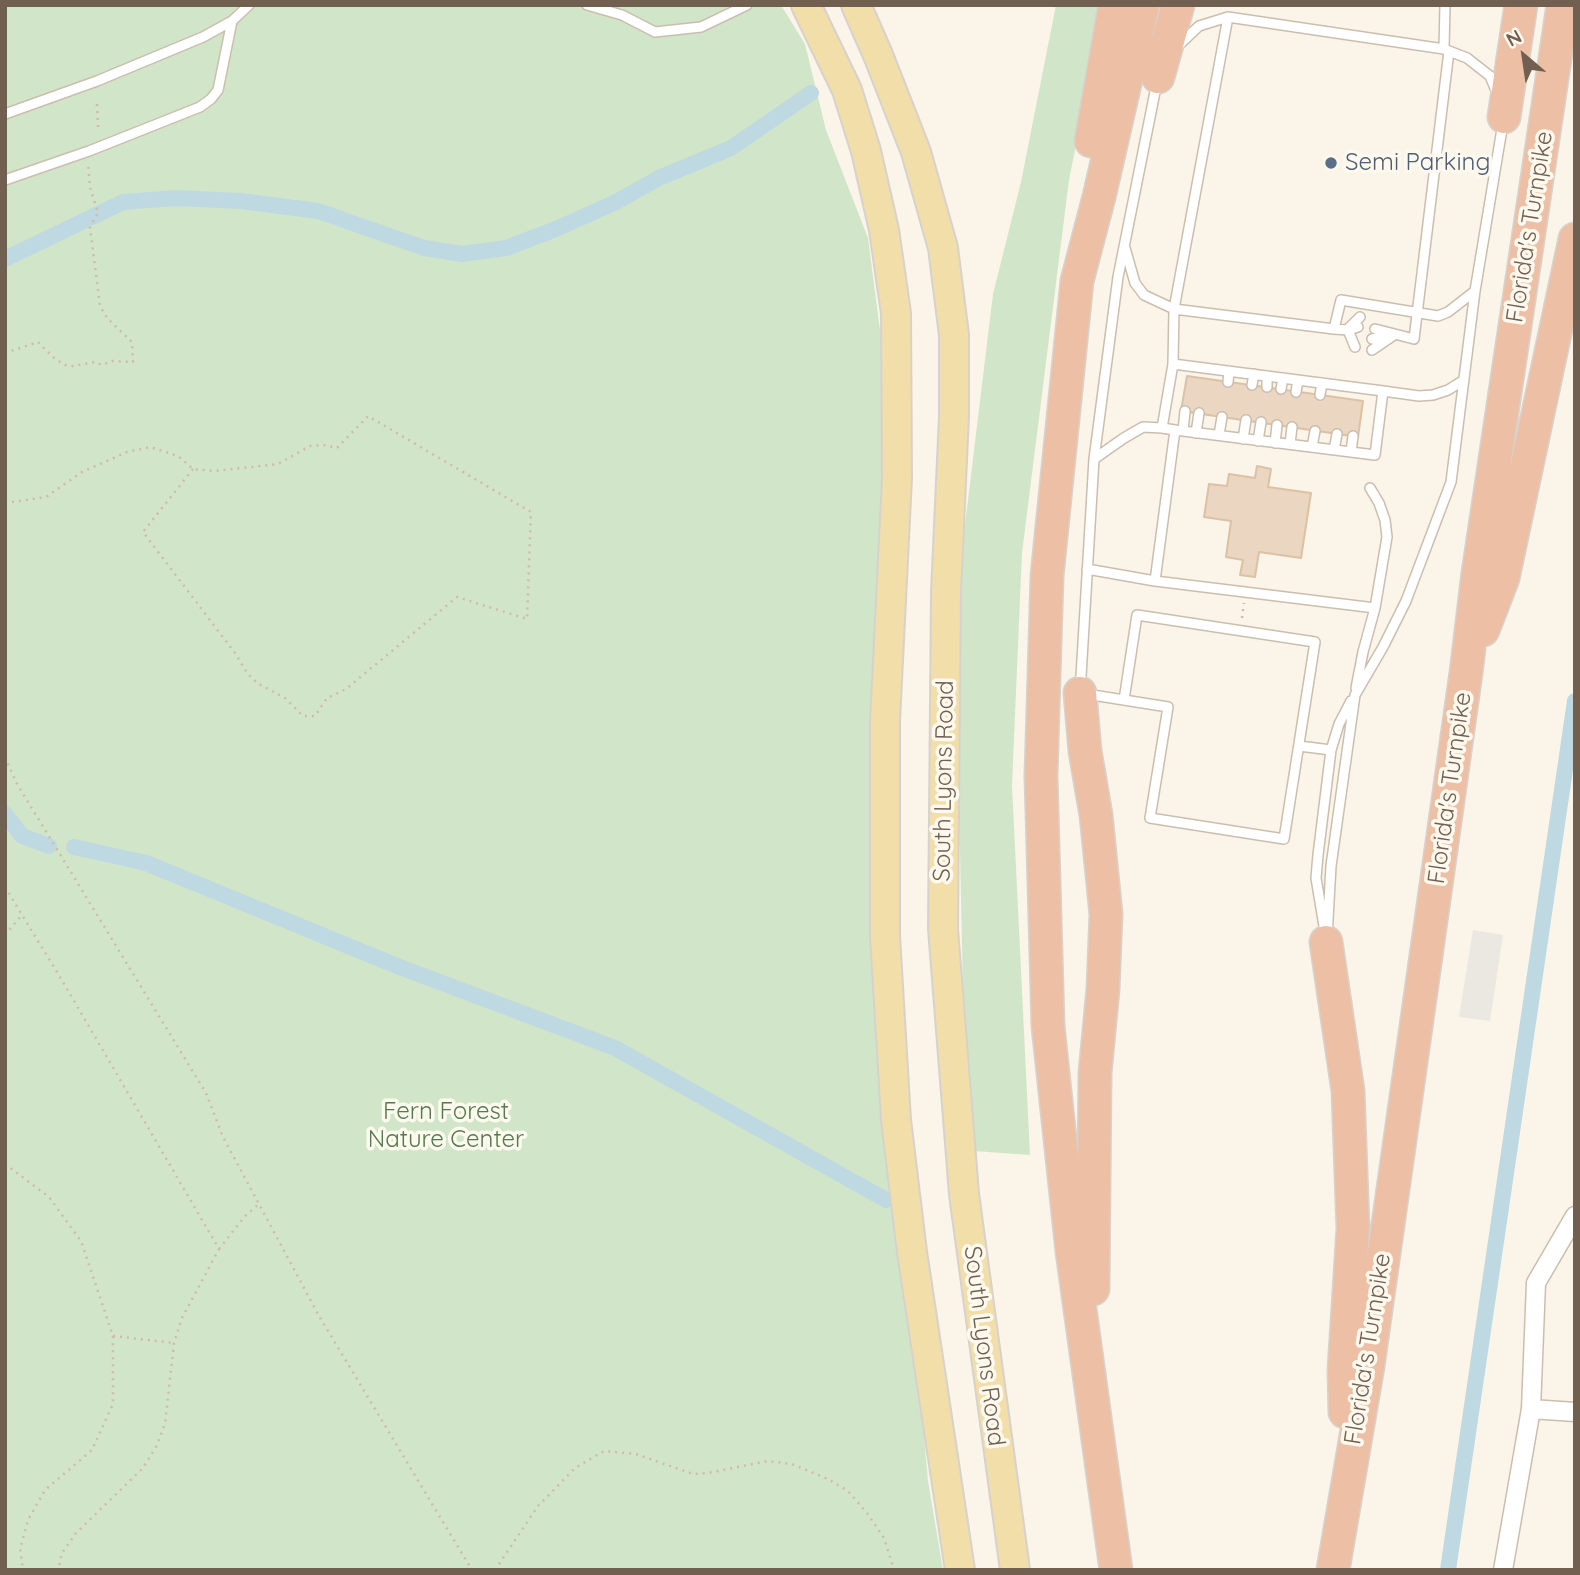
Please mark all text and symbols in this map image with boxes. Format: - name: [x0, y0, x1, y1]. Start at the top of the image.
- north arrow: [1489, 21, 1559, 91]
- text: N: [1502, 24, 1526, 52]
- street label: Florida's Turnpike: [1501, 129, 1559, 325]
- place label: Semi Parking: [1345, 149, 1490, 177]
- marker: Semi Parking: [1323, 155, 1339, 171]
- street label: South Lyons Road: [928, 680, 960, 882]
- street label: Florida's Turnpike: [1422, 690, 1478, 886]
- park label: Fern Forest Nature Center: [368, 1098, 524, 1154]
- street label: South Lyons Road: [957, 1244, 1011, 1448]
- street label: Florida's Turnpike: [1339, 1251, 1397, 1447]

